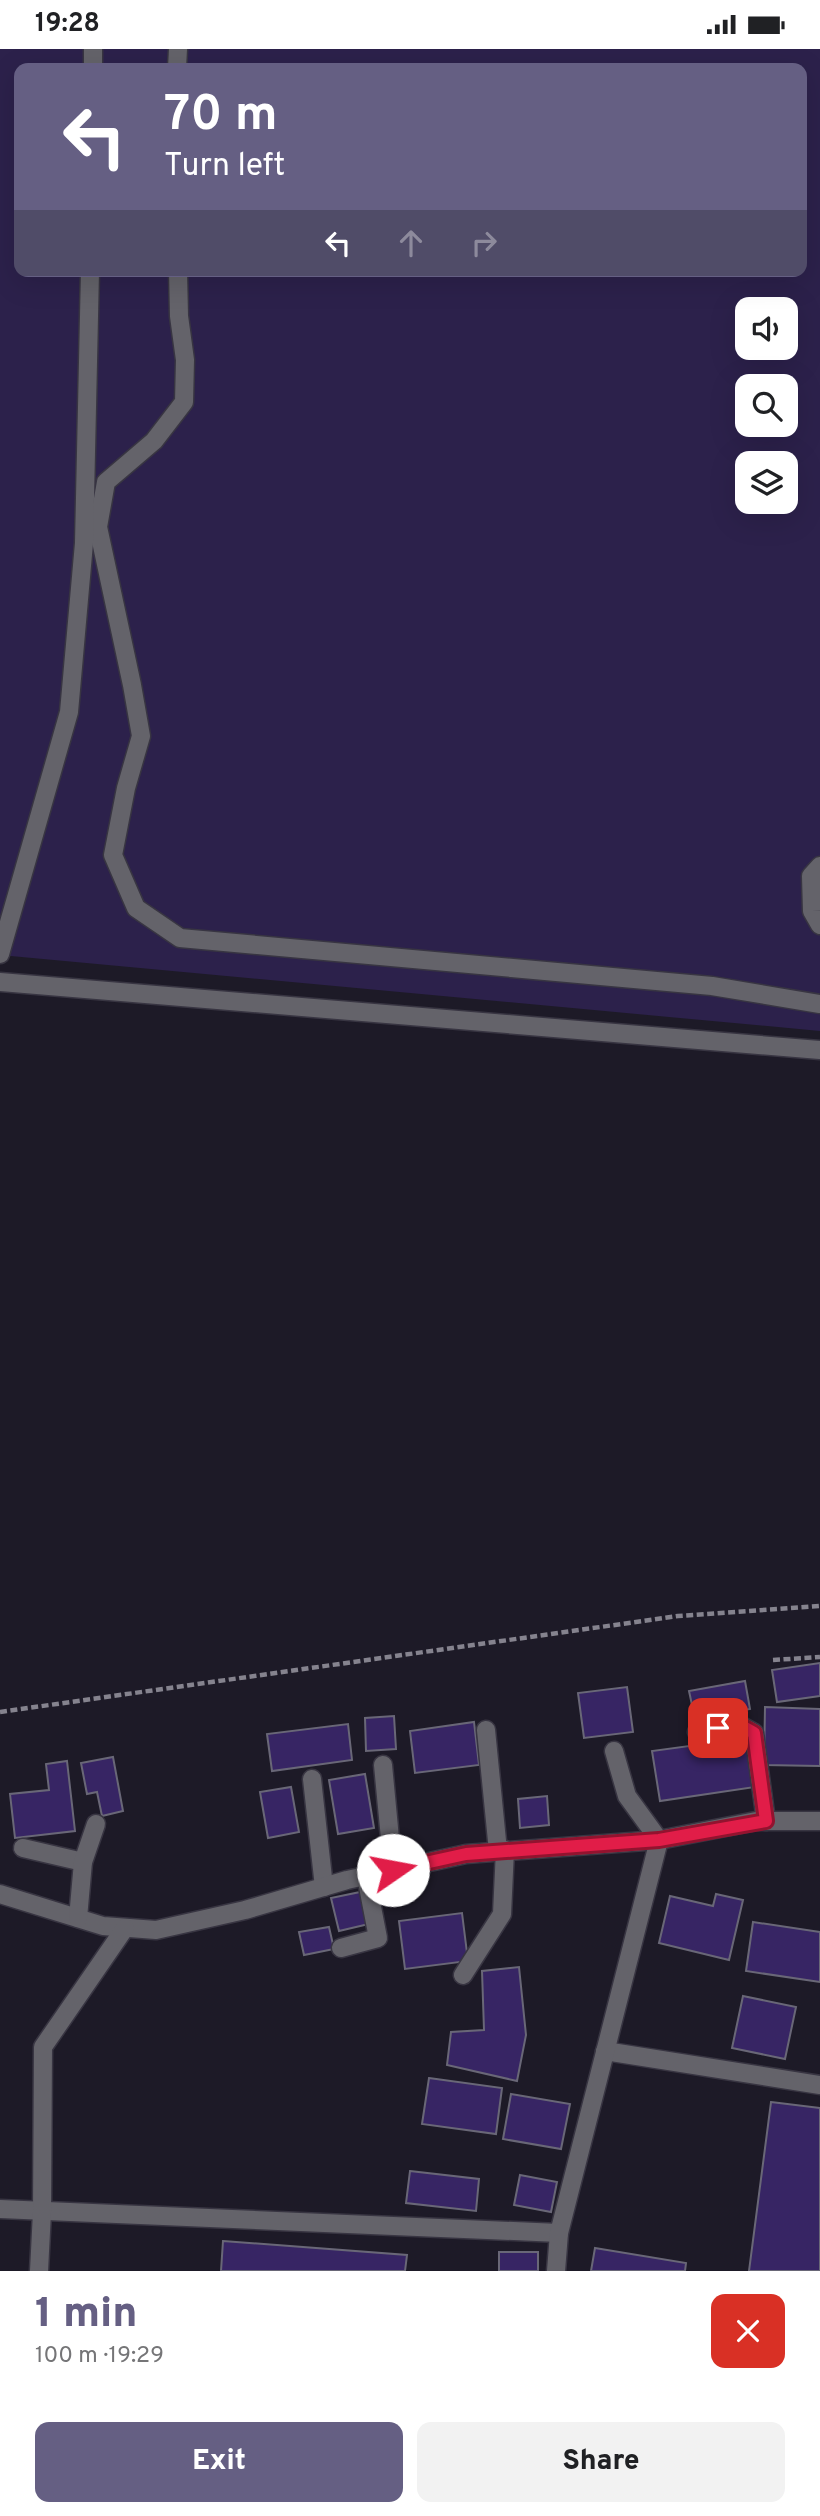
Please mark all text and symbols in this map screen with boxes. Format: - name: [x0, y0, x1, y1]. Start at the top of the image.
- text: 19:28: [35, 8, 100, 41]
- text: 70 m: [164, 86, 278, 148]
- icon: left: [49, 91, 140, 182]
- text: Turn left: [164, 147, 285, 187]
- icon: left: [319, 224, 357, 262]
- icon: ahead: [392, 224, 430, 262]
- icon: right: [465, 224, 503, 262]
- map controls: [735, 297, 798, 514]
- button: sound: [735, 297, 798, 360]
- button: search: [735, 374, 798, 437]
- button: layers: [735, 451, 798, 514]
- pin: [688, 1698, 748, 1758]
- icon: arrive: [699, 1709, 737, 1747]
- position arrow: [356, 1833, 430, 1907]
- text: 1 min: [35, 2289, 138, 2342]
- button: close: [711, 2294, 785, 2368]
- text: 100 m · 19:29: [35, 2342, 164, 2371]
- button: Exit: [35, 2422, 403, 2502]
- button: Share: [417, 2422, 785, 2502]

